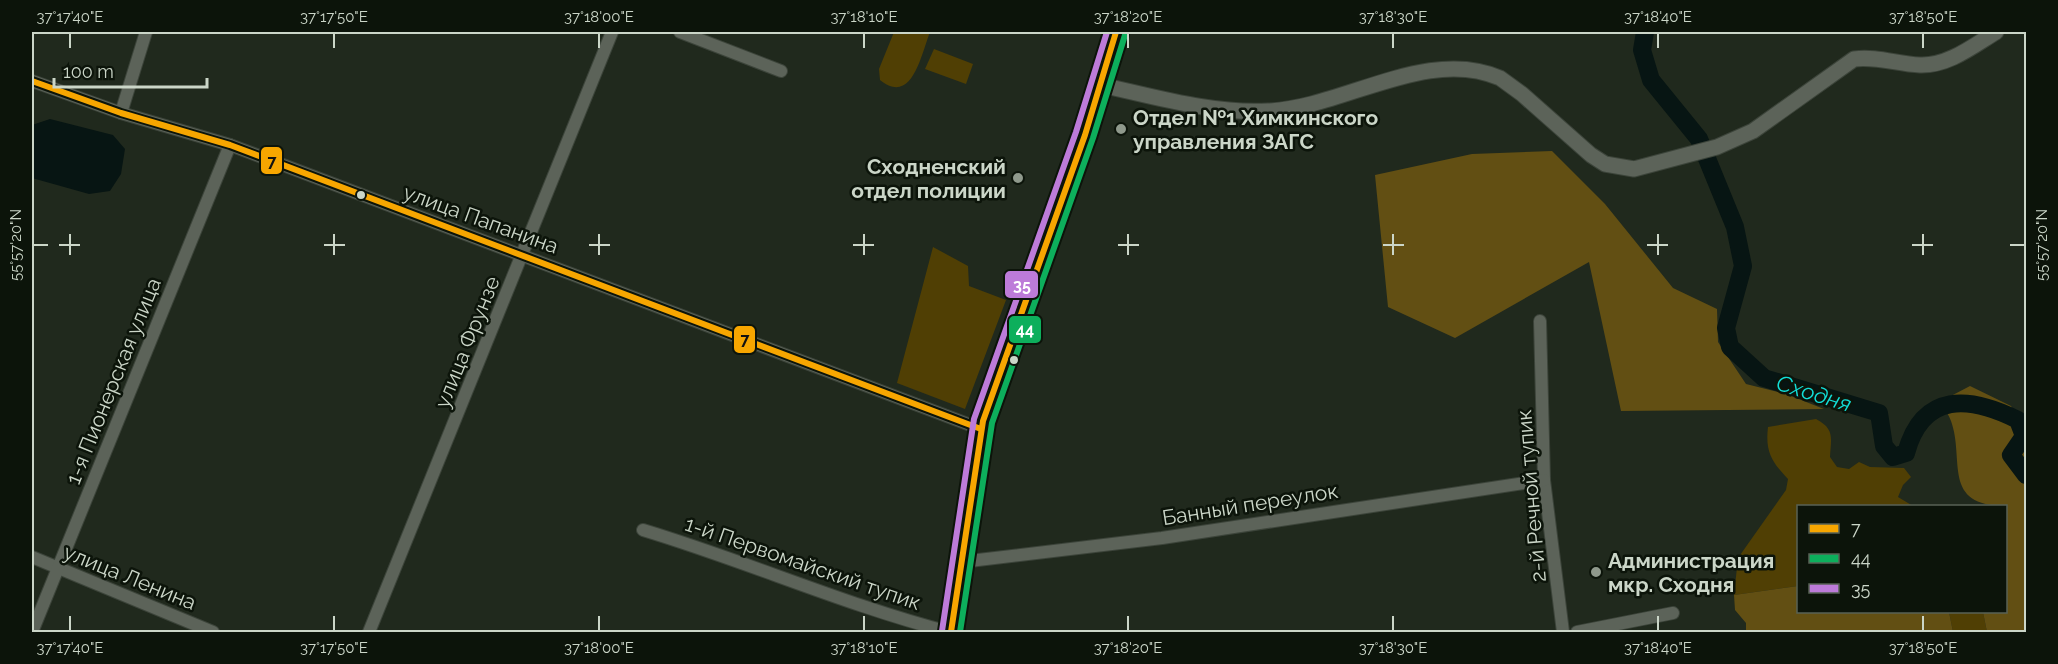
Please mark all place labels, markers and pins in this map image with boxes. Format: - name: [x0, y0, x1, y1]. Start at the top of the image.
- place label: Отдел №1 Химкинского управления ЗАГС: [1133, 105, 1379, 154]
- marker: Отдел №1 Химкинского управления ЗАГС: [1114, 122, 1128, 136]
- place label: Сходненский отдел полиции: [851, 154, 1006, 203]
- marker: Сходненский отдел полиции: [1011, 171, 1025, 185]
- unlabelled marker: [355, 189, 367, 201]
- unlabelled marker: [1008, 354, 1020, 366]
- place label: Администрация мкр. Сходня: [1608, 548, 1774, 597]
- marker: Администрация мкр. Сходня: [1589, 565, 1603, 579]

